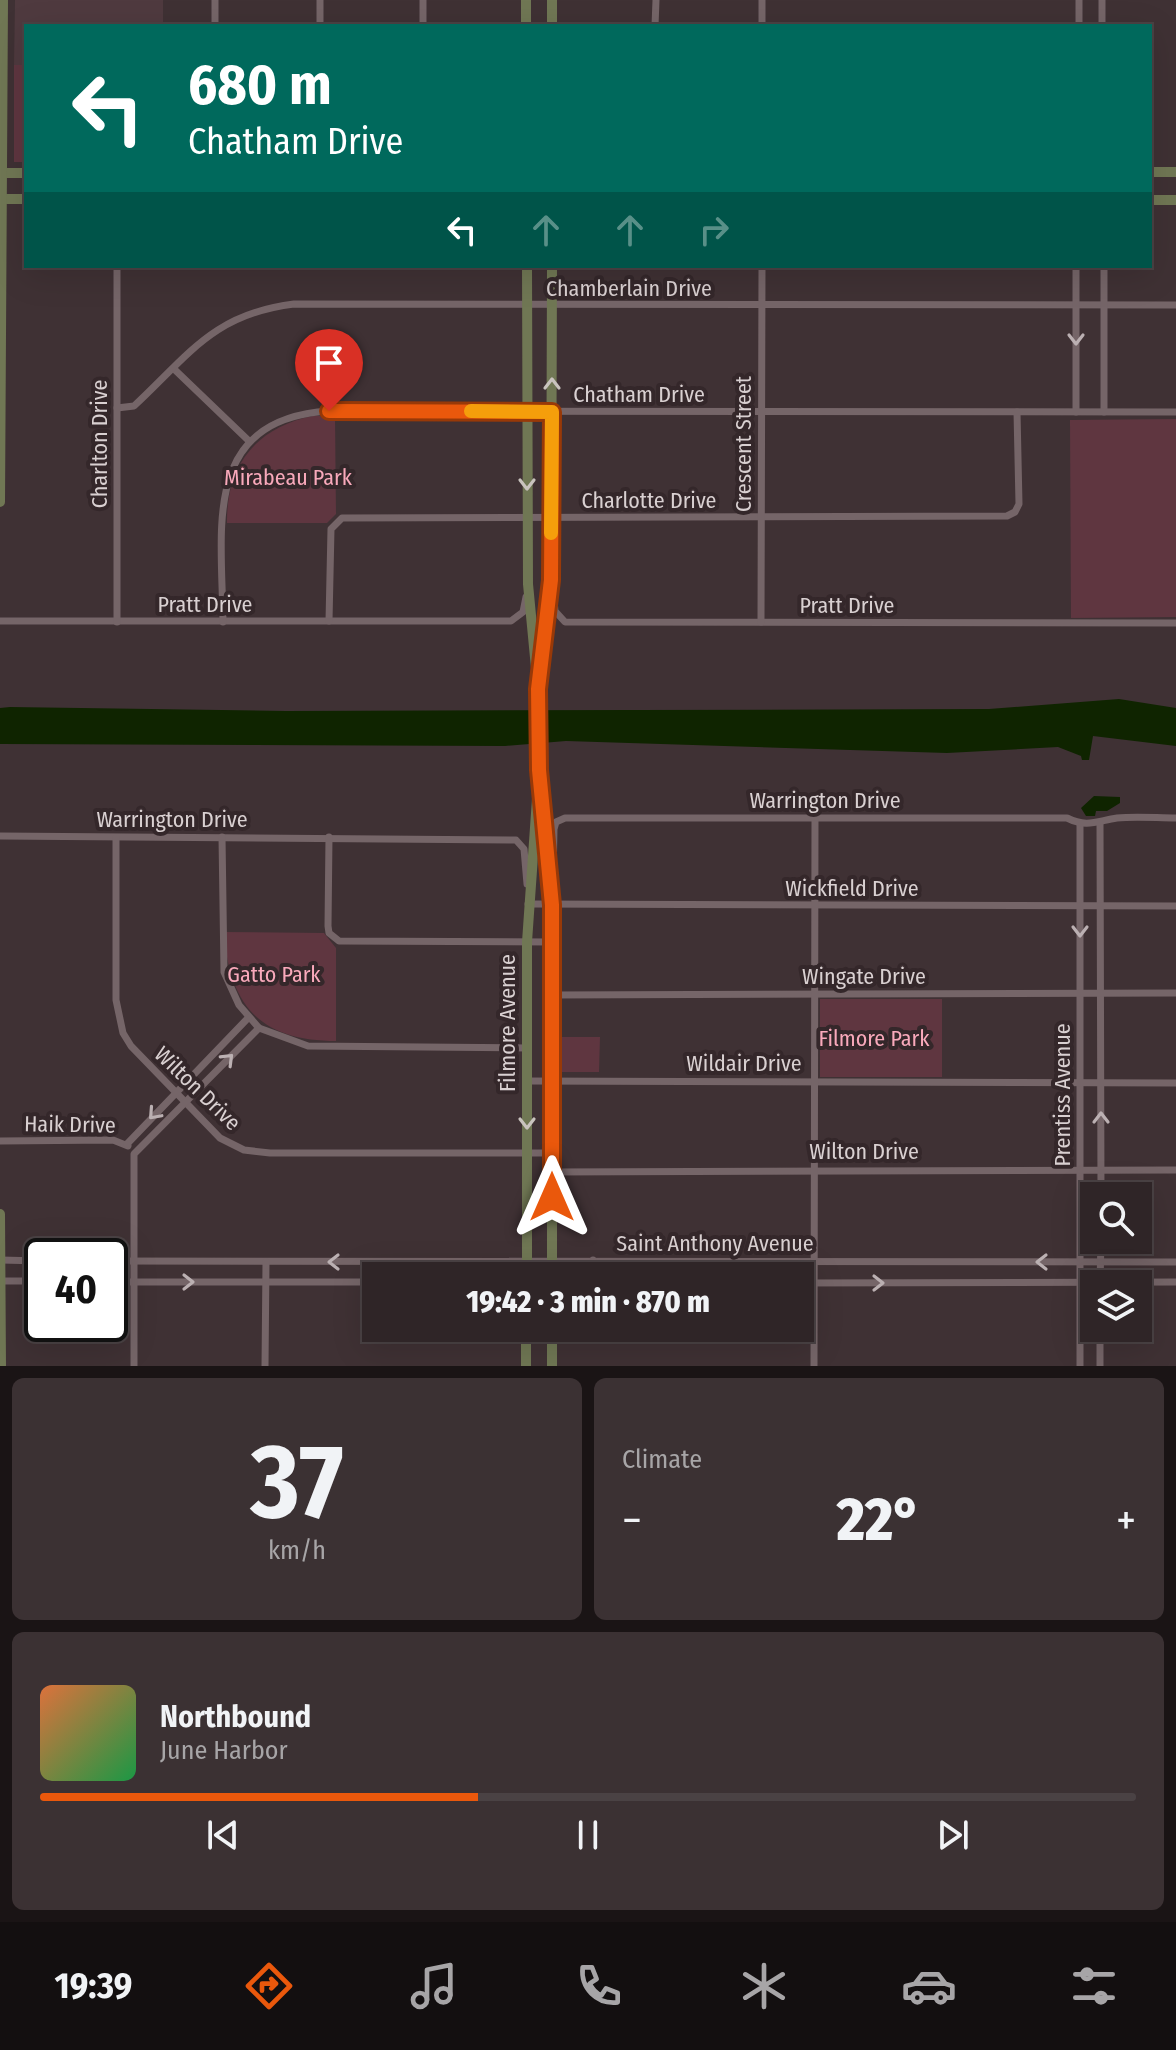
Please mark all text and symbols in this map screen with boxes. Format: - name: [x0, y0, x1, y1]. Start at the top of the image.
- text: 680 m: [188, 52, 332, 119]
- icon: left: [56, 56, 160, 160]
- text: Chatham Drive: [188, 120, 403, 164]
- icon: left: [440, 208, 484, 252]
- icon: ahead: [524, 208, 568, 252]
- icon: ahead: [608, 208, 652, 252]
- icon: right: [692, 208, 736, 252]
- street label: Chamberlain Drive: [546, 275, 712, 302]
- pin: [295, 329, 363, 411]
- one-way arrow: [1067, 333, 1084, 346]
- icon: arrive: [307, 341, 351, 385]
- street label: Crescent Street: [730, 375, 757, 512]
- one-way arrow: [543, 377, 561, 390]
- street label: Charlton Drive: [86, 380, 113, 508]
- street label: Chatham Drive: [573, 381, 705, 408]
- park label: Mirabeau Park: [224, 464, 353, 491]
- one-way arrow: [518, 478, 536, 491]
- street label: Charlotte Drive: [582, 487, 716, 514]
- street label: Pratt Drive: [158, 591, 252, 618]
- street label: Pratt Drive: [800, 592, 894, 619]
- street label: Warrington Drive: [749, 787, 901, 814]
- street label: Warrington Drive: [96, 806, 248, 833]
- street label: Wickfield Drive: [785, 875, 919, 902]
- one-way arrow: [1071, 925, 1089, 938]
- street label: Filmore Avenue: [494, 954, 521, 1092]
- park label: Gatto Park: [227, 961, 321, 988]
- street label: Wingate Drive: [802, 963, 926, 990]
- street label: Prentiss Avenue: [1049, 1023, 1076, 1167]
- park label: Filmore Park: [819, 1025, 930, 1052]
- street label: Wilton Drive: [149, 1041, 246, 1136]
- street label: Wildair Drive: [686, 1050, 802, 1077]
- one-way arrow: [219, 1054, 233, 1068]
- one-way arrow: [149, 1104, 164, 1119]
- street label: Haik Drive: [24, 1110, 116, 1139]
- one-way arrow: [1092, 1111, 1110, 1124]
- one-way arrow: [518, 1117, 536, 1130]
- street label: Wilton Drive: [809, 1138, 919, 1165]
- position arrow: [510, 1155, 594, 1239]
- map controls: [1080, 1182, 1152, 1342]
- button: search: [1080, 1182, 1152, 1254]
- street label: Saint Anthony Avenue: [616, 1230, 814, 1257]
- speed limit sign: 40: [24, 1238, 128, 1342]
- one-way arrow: [327, 1253, 340, 1270]
- one-way arrow: [1035, 1253, 1048, 1271]
- button: layers: [1080, 1270, 1152, 1342]
- one-way arrow: [182, 1273, 195, 1291]
- one-way arrow: [872, 1274, 885, 1292]
- text: 19:42 · 3 min · 870 m: [466, 1284, 710, 1320]
- text: 37: [251, 1420, 343, 1545]
- text: Climate: [622, 1444, 702, 1475]
- text: 22°: [837, 1484, 921, 1556]
- text: −: [622, 1494, 642, 1547]
- text: +: [1116, 1494, 1136, 1547]
- text: km/h: [268, 1535, 326, 1566]
- text: Northbound: [160, 1699, 311, 1735]
- text: June Harbor: [160, 1735, 288, 1766]
- icon: previous: [201, 1813, 245, 1857]
- icon: pause: [566, 1813, 610, 1857]
- icon: next: [931, 1813, 975, 1857]
- icon: directions: [241, 1958, 297, 2014]
- icon: music: [406, 1958, 462, 2014]
- icon: phone: [571, 1958, 627, 2014]
- icon: climate: [736, 1958, 792, 2014]
- icon: car: [901, 1958, 957, 2014]
- icon: filters: [1066, 1958, 1122, 2014]
- text: 19:39: [54, 1964, 132, 2008]

